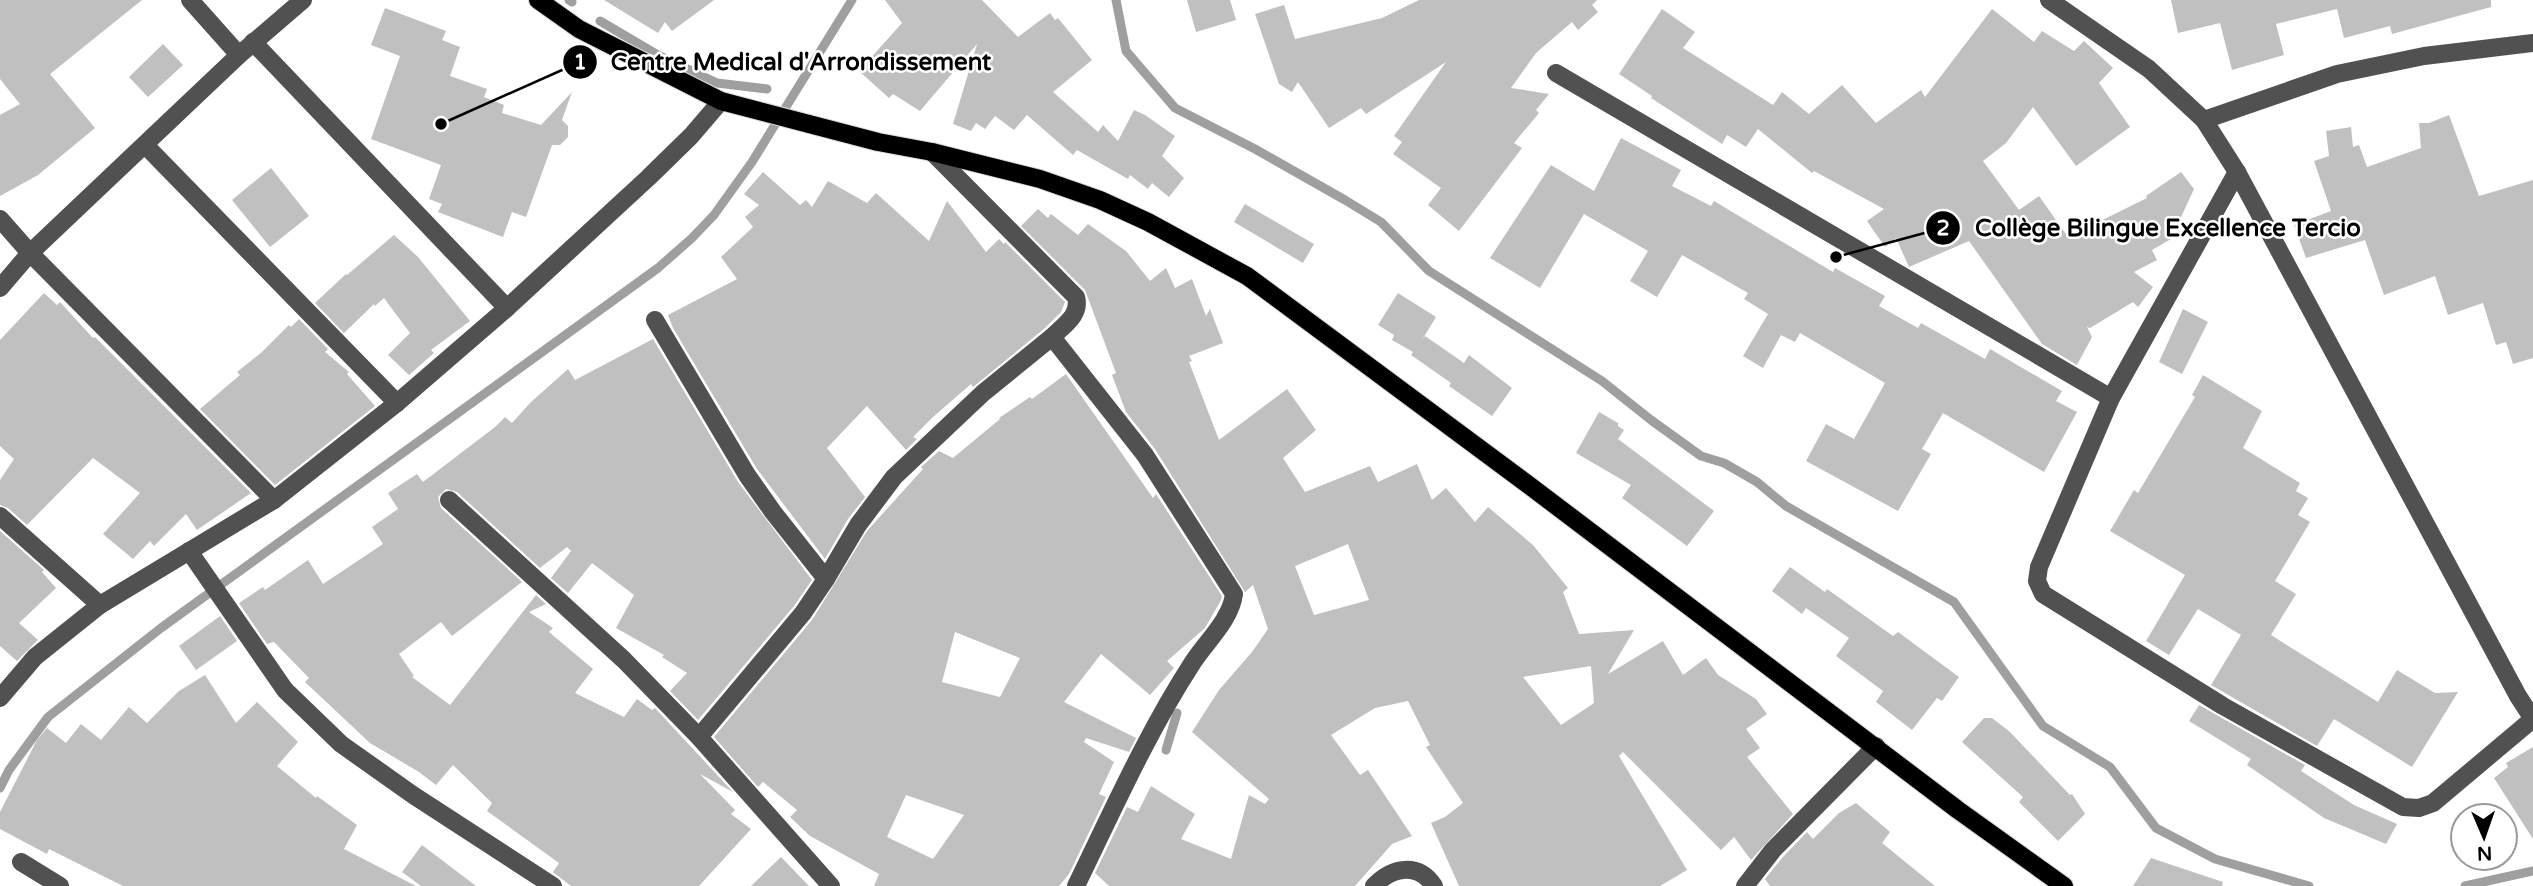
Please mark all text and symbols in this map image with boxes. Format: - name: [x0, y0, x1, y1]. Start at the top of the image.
- callout: Centre Medical d'Arrondissement: [562, 40, 1005, 85]
- text: Centre Medical d'Arrondissement: [611, 48, 992, 77]
- text: 1: [573, 50, 587, 75]
- callout: Collège Bilingue Excellence Tercio: [1926, 205, 2375, 250]
- text: Collège Bilingue Excellence Tercio: [1975, 214, 2361, 243]
- text: 2: [1936, 216, 1950, 241]
- north arrow: [2449, 802, 2519, 872]
- text: N: [2477, 842, 2493, 864]

